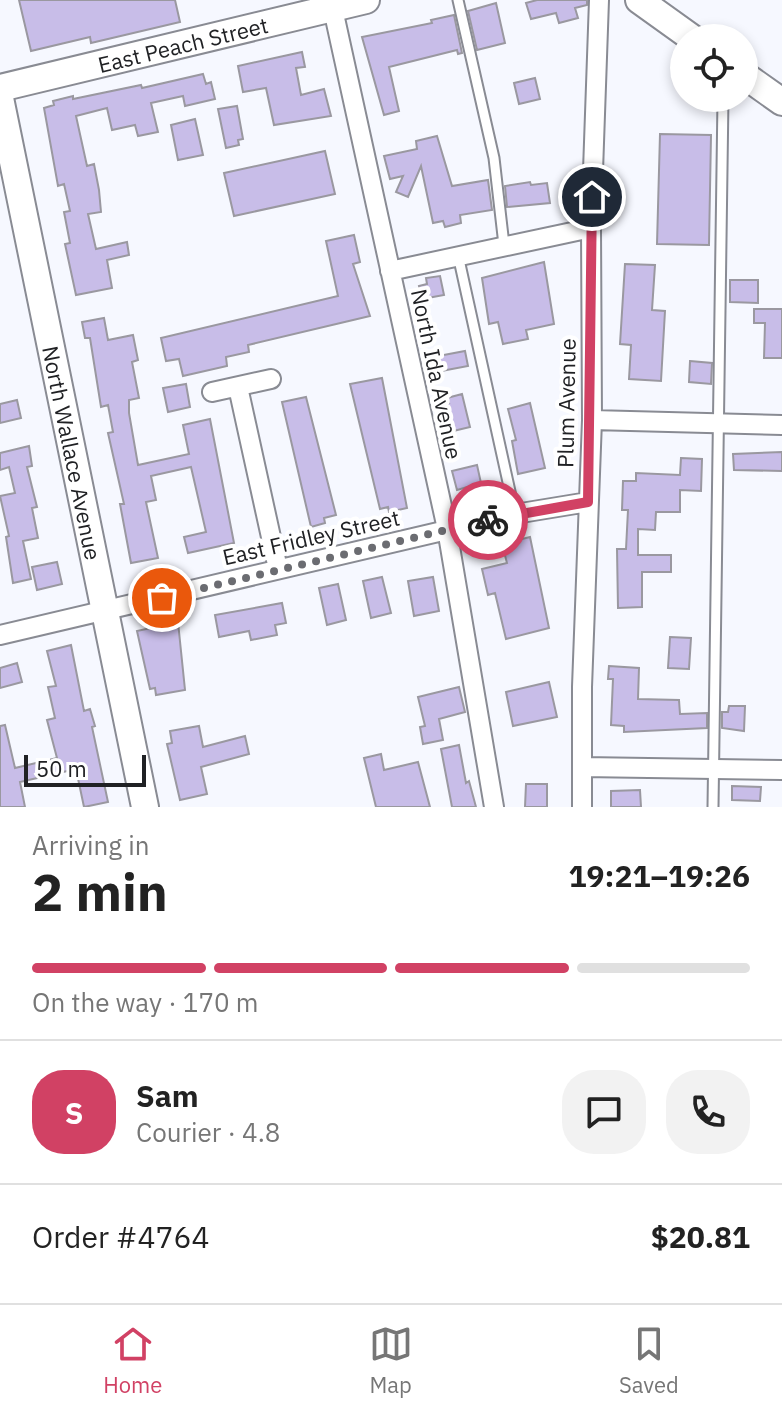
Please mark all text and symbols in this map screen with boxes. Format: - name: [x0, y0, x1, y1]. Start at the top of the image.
- street label: East Peach Street: [95, 10, 271, 78]
- map controls: [670, 24, 758, 112]
- button: locate: [670, 24, 758, 112]
- pin: [558, 163, 626, 231]
- icon: home: [570, 175, 614, 219]
- street label: North Ida Avenue: [405, 286, 469, 462]
- street label: Plum Avenue: [550, 338, 582, 468]
- street label: North Wallace Avenue: [36, 343, 109, 562]
- courier: [448, 480, 528, 560]
- icon: bike: [466, 498, 510, 542]
- street label: East Fridley Street: [220, 503, 402, 571]
- pin: [128, 564, 196, 632]
- icon: bag: [140, 576, 184, 620]
- scale bar: [24, 751, 146, 787]
- text: 50 m: [36, 754, 87, 783]
- text: Arriving in: [32, 828, 149, 862]
- text: 19:21–19:26: [569, 856, 750, 895]
- text: 2 min: [32, 858, 168, 925]
- text: On the way · 170 m: [32, 985, 258, 1019]
- button: chat: [562, 1070, 646, 1154]
- button: phone: [666, 1070, 750, 1154]
- text: Sam: [136, 1076, 199, 1115]
- text: S: [65, 1093, 83, 1132]
- text: Courier · 4.8: [136, 1115, 280, 1149]
- text: Order #4764: [32, 1217, 209, 1256]
- text: $20.81: [651, 1217, 750, 1256]
- tab: Home: [103, 1322, 162, 1399]
- tab: Map: [369, 1322, 413, 1399]
- tab: Saved: [619, 1322, 679, 1399]

